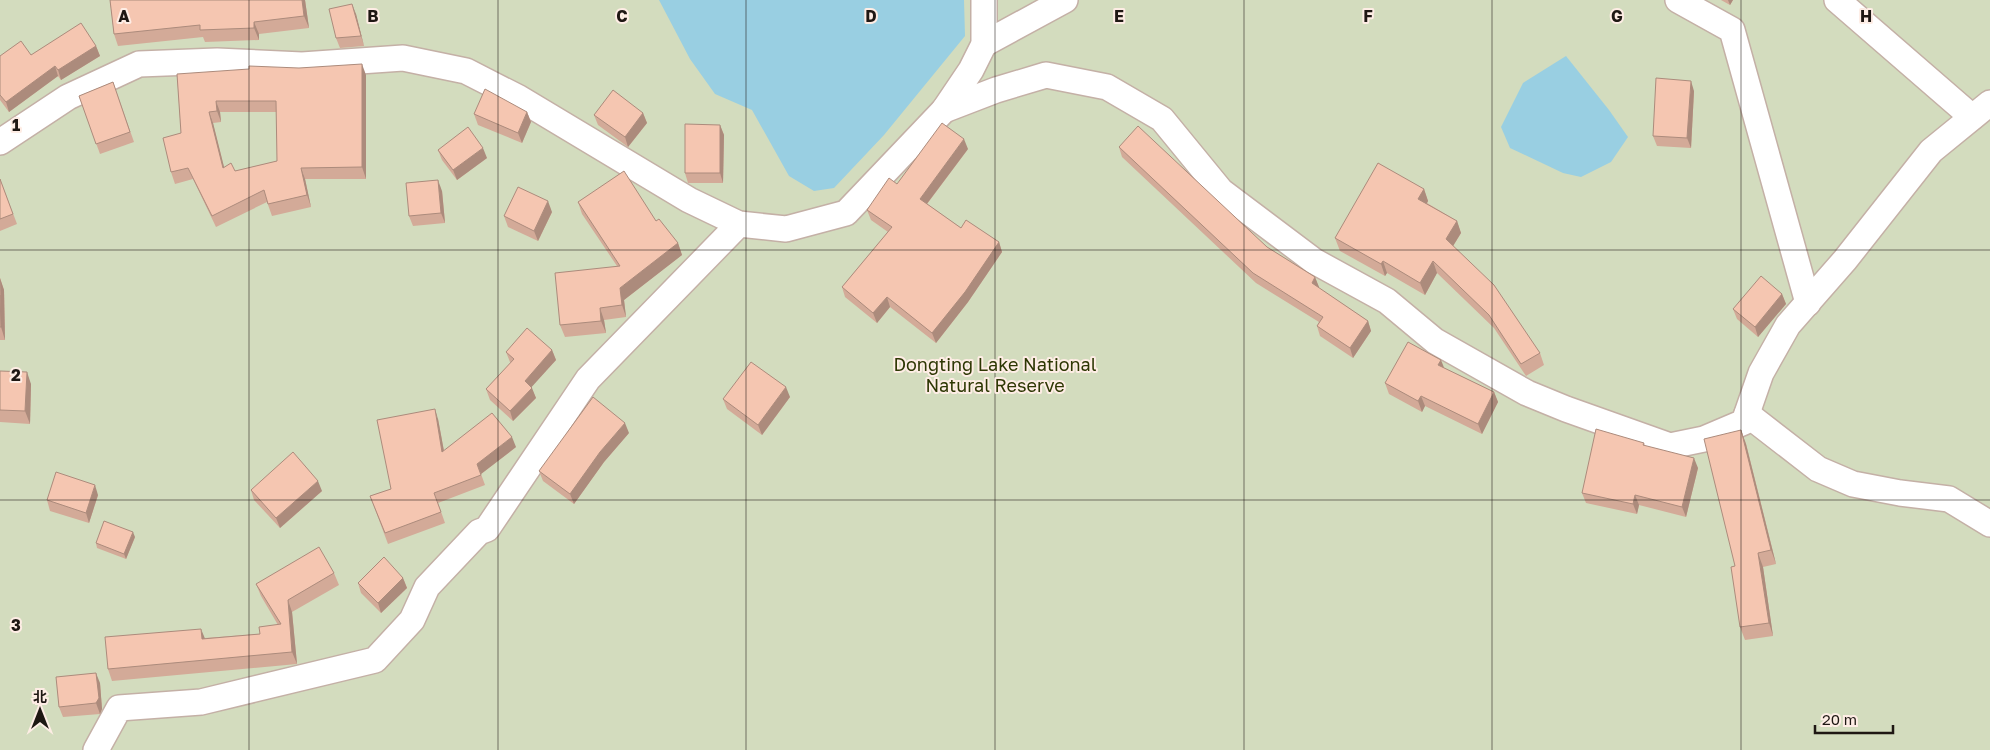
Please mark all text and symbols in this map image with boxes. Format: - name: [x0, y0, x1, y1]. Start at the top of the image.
- text: A: [118, 6, 130, 26]
- text: B: [367, 6, 379, 26]
- text: C: [616, 6, 628, 26]
- text: D: [865, 6, 877, 26]
- text: E: [1114, 6, 1124, 26]
- text: F: [1363, 6, 1373, 26]
- text: G: [1611, 6, 1623, 26]
- text: H: [1860, 6, 1872, 26]
- text: 1: [12, 115, 20, 135]
- park label: Dongting Lake National Natural Reserve: [893, 353, 1097, 396]
- text: 2: [11, 365, 21, 385]
- text: 3: [11, 615, 21, 635]
- north arrow: [15, 685, 65, 735]
- text: 北: [33, 688, 47, 705]
- scale bar: [1815, 702, 1892, 734]
- text: 20 m: [1822, 710, 1857, 728]

